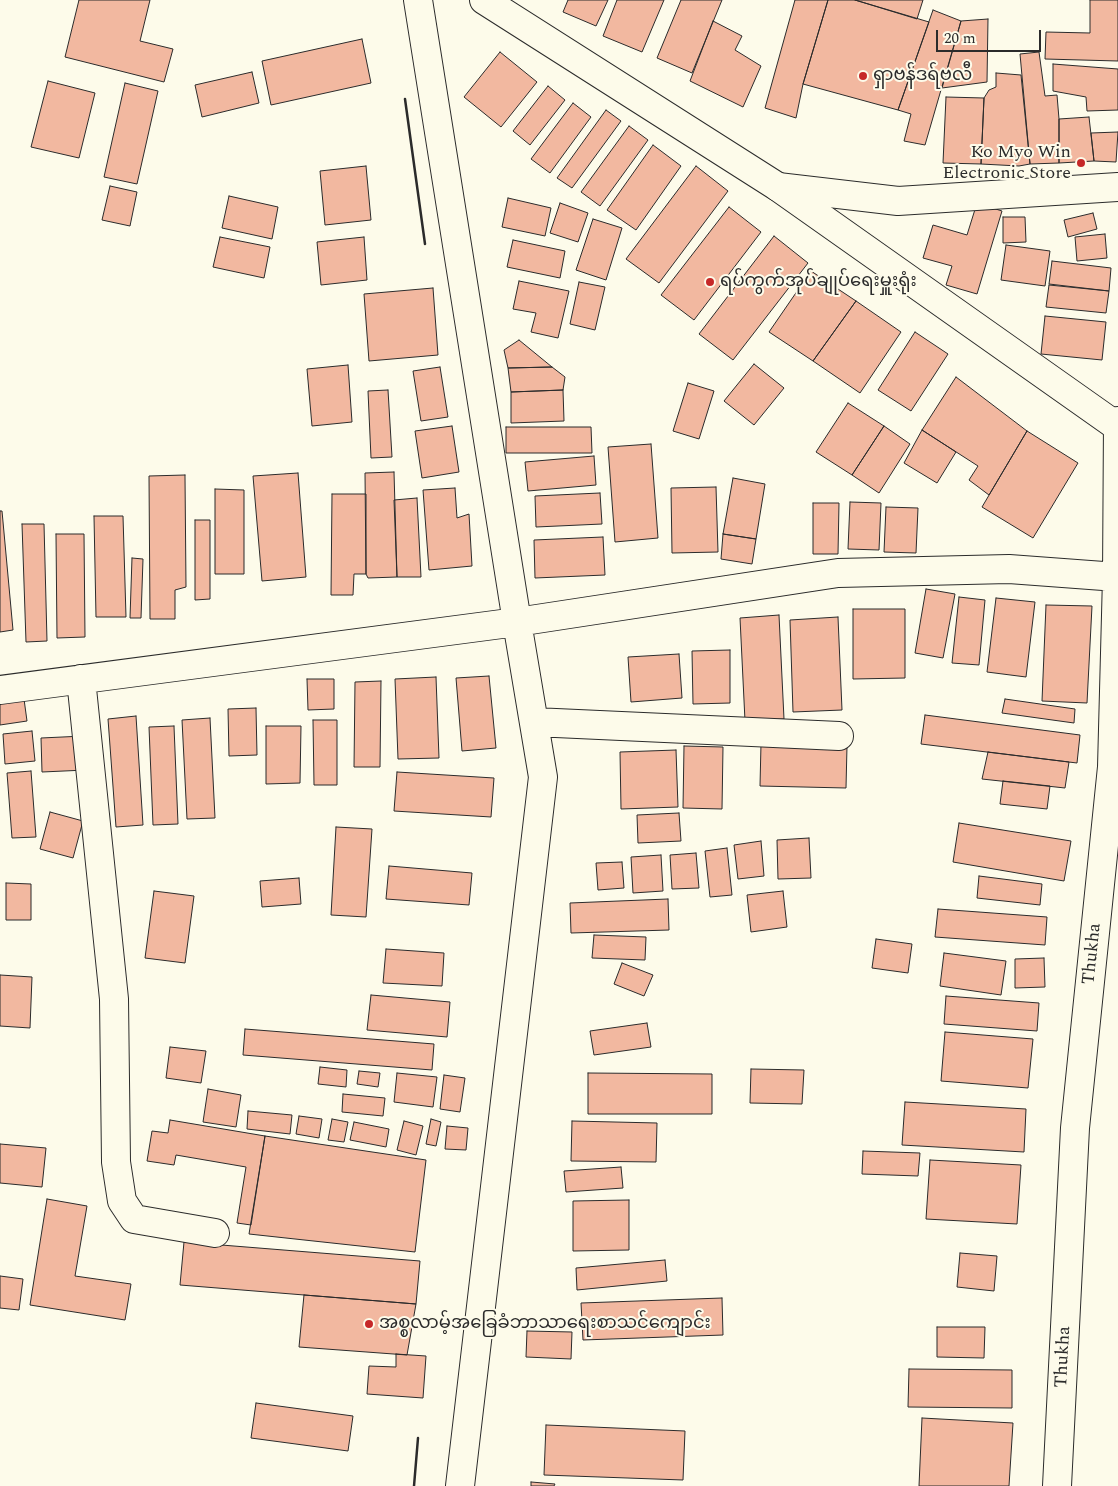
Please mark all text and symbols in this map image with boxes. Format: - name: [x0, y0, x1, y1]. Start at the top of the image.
- scale bar: [938, 20, 1043, 52]
- text: 20 m: [944, 27, 976, 50]
- place label: ရှာဗန်ဒရ်ဗလီ: [873, 65, 972, 87]
- marker: ရှာဗန်ဒရ်ဗလီ: [857, 70, 869, 82]
- place label: Ko Myo Win Electronic Store: [942, 142, 1071, 184]
- marker: Ko Myo Win Electronic Store: [1075, 157, 1087, 169]
- place label: ရပ်ကွက်အုပ်ချုပ်ရေးမှူးရုံး: [720, 271, 917, 293]
- marker: ရပ်ကွက်အုပ်ချုပ်ရေးမှူးရုံး: [704, 276, 716, 288]
- street label: Thukha: [1079, 922, 1107, 986]
- place label: အစ္စလာမ့်အခြေခံဘာသာရေးစာသင်ကျောင်း: [379, 1313, 711, 1335]
- marker: အစ္စလာမ့်အခြေခံဘာသာရေးစာသင်ကျောင်း: [363, 1318, 375, 1330]
- street label: Thukha: [1052, 1326, 1076, 1388]

